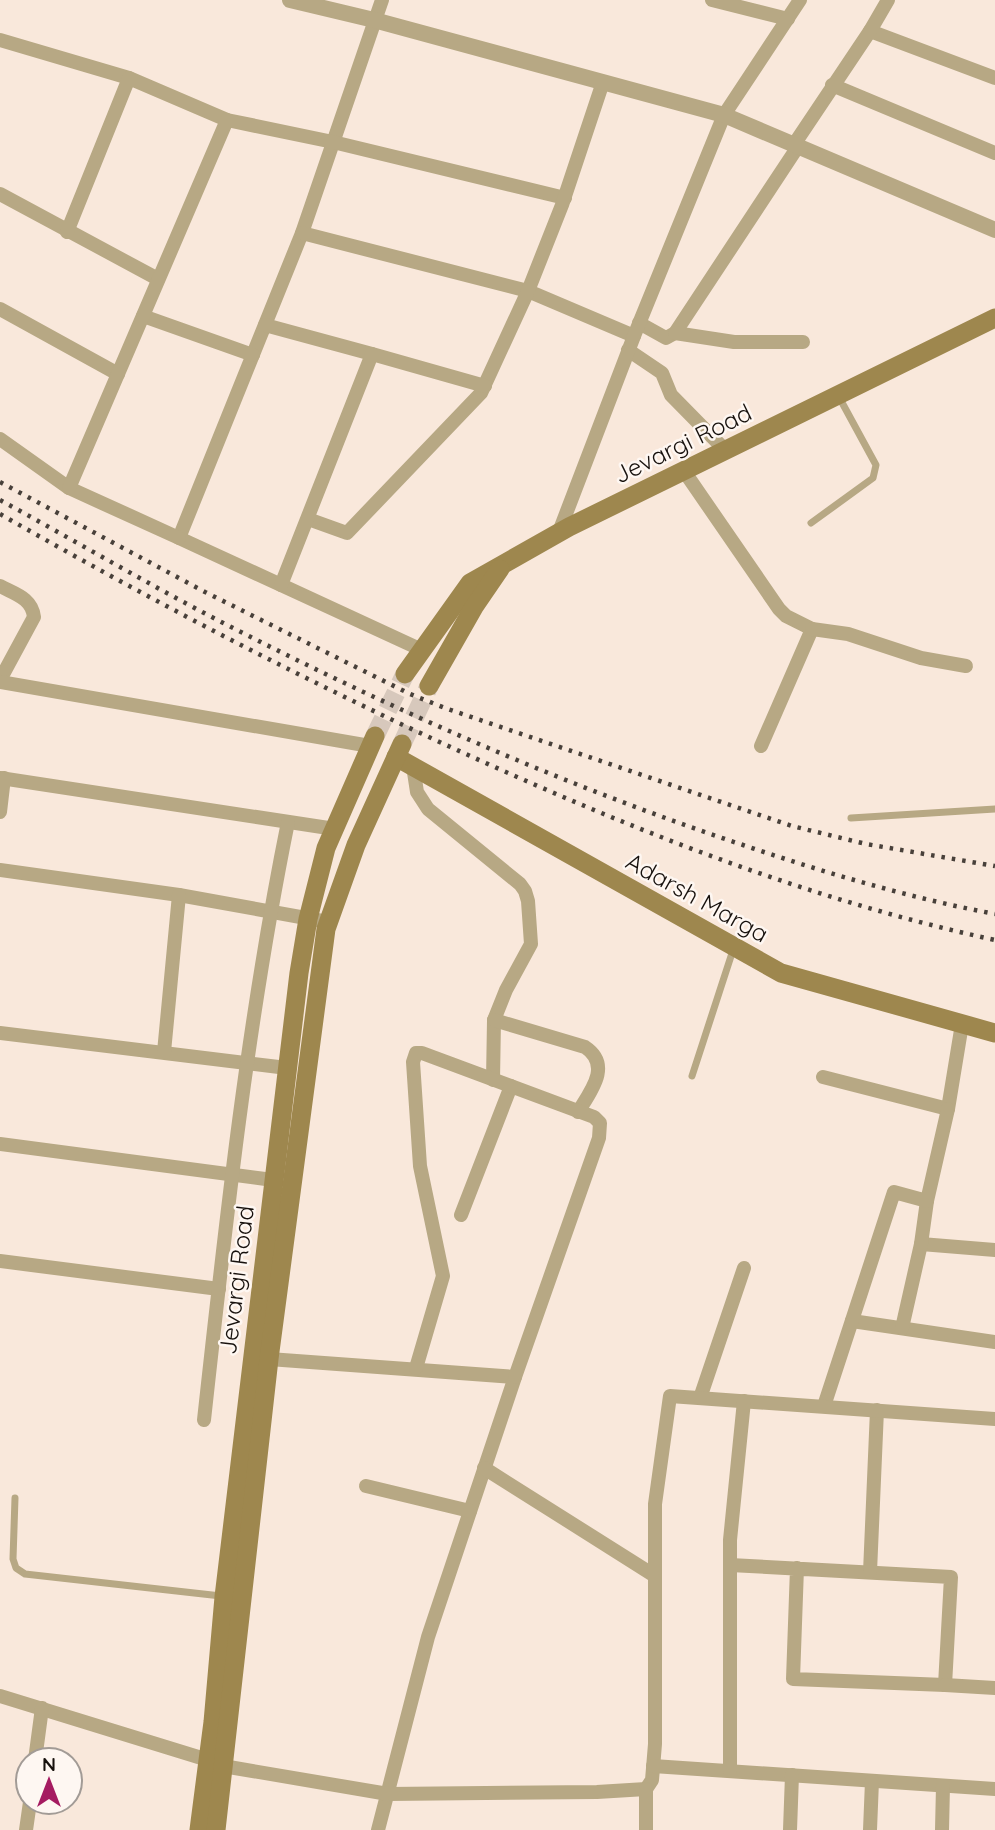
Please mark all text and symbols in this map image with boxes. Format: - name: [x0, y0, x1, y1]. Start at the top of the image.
- street label: Jevargi Road: [609, 397, 756, 489]
- street label: Adarsh Marga: [621, 846, 774, 949]
- street label: Jevargi Road: [212, 1204, 260, 1356]
- north arrow: [14, 1746, 84, 1816]
- text: N: [42, 1752, 56, 1776]

